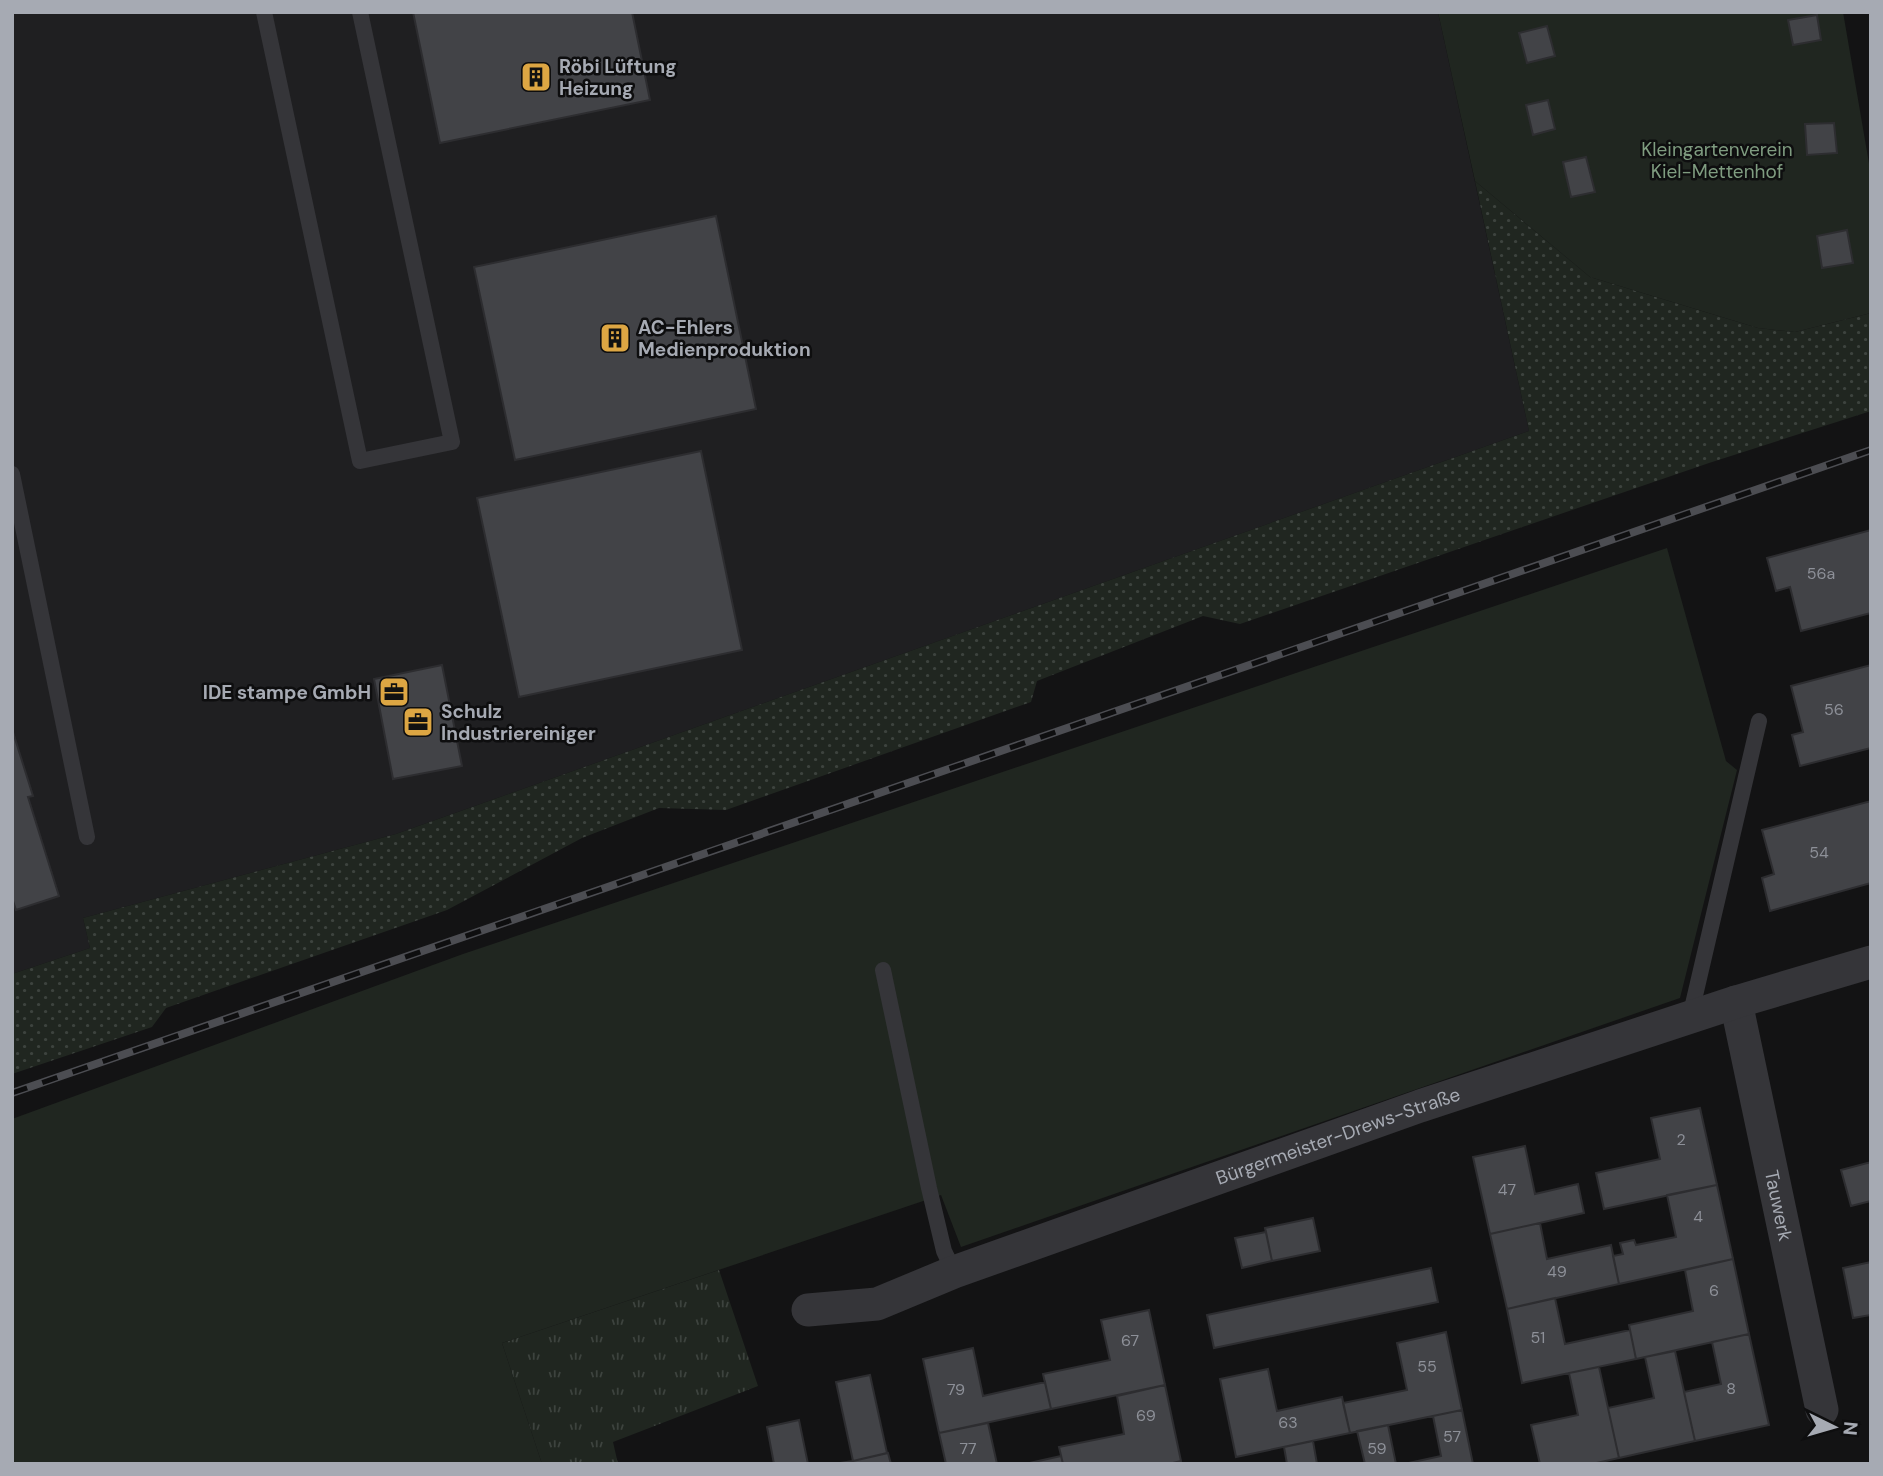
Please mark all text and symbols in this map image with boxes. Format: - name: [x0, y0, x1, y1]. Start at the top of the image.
- place label: Röbi Lüftung Heizung: [559, 54, 676, 101]
- building icon: Röbi Lüftung Heizung: [519, 60, 553, 94]
- park label: Kleingartenverein Kiel-Mettenhof: [1641, 137, 1793, 184]
- place label: AC-Ehlers Medienproduktion: [638, 315, 811, 362]
- building icon: AC-Ehlers Medienproduktion: [598, 321, 632, 355]
- house number: 56a: [1807, 563, 1835, 584]
- office icon: IDE stampe GmbH: [377, 675, 411, 709]
- place label: IDE stampe GmbH: [203, 680, 371, 705]
- place label: Schulz Industriereiniger: [441, 699, 596, 746]
- house number: 56: [1824, 699, 1844, 720]
- office icon: Schulz Industriereiniger: [401, 705, 435, 739]
- house number: 54: [1809, 842, 1829, 863]
- street label: Bürgermeister-Drews-Straße: [1212, 1082, 1463, 1191]
- house number: 2: [1676, 1129, 1686, 1150]
- street label: Tauwerk: [1759, 1168, 1798, 1244]
- house number: 47: [1498, 1179, 1516, 1200]
- house number: 4: [1693, 1206, 1703, 1227]
- house number: 49: [1547, 1261, 1567, 1282]
- house number: 6: [1709, 1280, 1719, 1301]
- house number: 51: [1531, 1327, 1545, 1348]
- house number: 67: [1121, 1330, 1139, 1351]
- house number: 55: [1417, 1356, 1437, 1377]
- house number: 8: [1726, 1378, 1736, 1399]
- house number: 79: [947, 1379, 965, 1400]
- north arrow: [1799, 1392, 1869, 1462]
- house number: 69: [1136, 1405, 1156, 1426]
- house number: 63: [1278, 1412, 1298, 1433]
- text: N: [1837, 1420, 1863, 1436]
- house number: 57: [1443, 1426, 1461, 1447]
- house number: 77: [959, 1438, 977, 1459]
- house number: 59: [1367, 1438, 1387, 1459]

